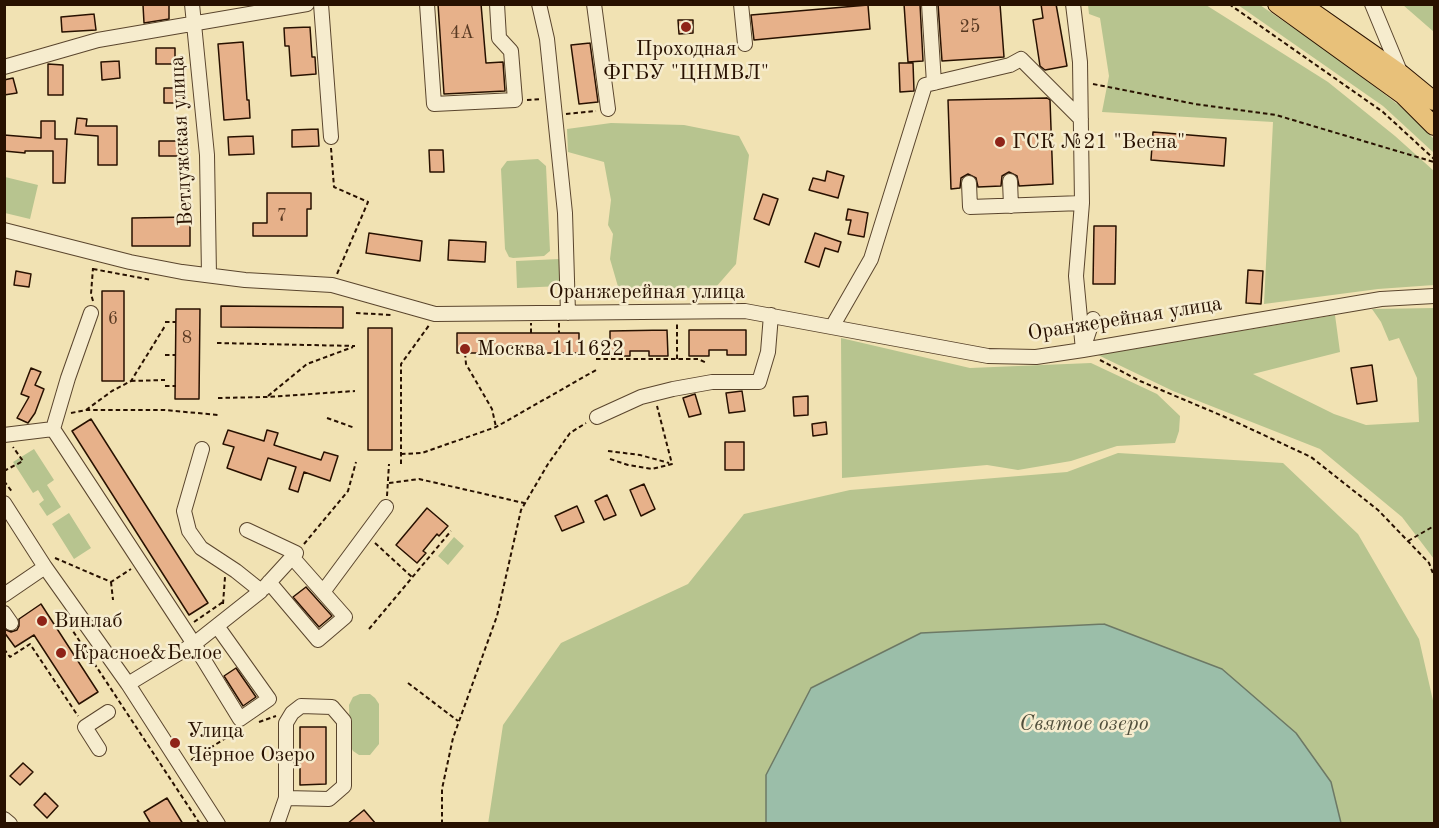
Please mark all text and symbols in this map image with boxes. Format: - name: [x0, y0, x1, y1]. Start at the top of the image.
- house number: 25: [960, 16, 980, 38]
- marker: Проходная ФГБУ "ЦНМВЛ": [679, 20, 693, 34]
- house number: 4А: [450, 22, 474, 44]
- place label: Проходная ФГБУ "ЦНМВЛ": [603, 36, 769, 86]
- street label: Ветлужская улица: [165, 55, 199, 227]
- place label: ГСК №21 "Весна": [1012, 129, 1185, 155]
- marker: ГСК №21 "Весна": [993, 135, 1007, 149]
- house number: 7: [277, 205, 287, 227]
- street label: Оранжерейная улица: [549, 279, 745, 305]
- street label: Оранжерейная улица: [1026, 291, 1224, 347]
- house number: 6: [108, 308, 118, 330]
- house number: 8: [182, 327, 192, 349]
- place label: Москва 111622: [477, 336, 624, 362]
- marker: Москва 111622: [458, 342, 472, 356]
- place label: Винлаб: [54, 608, 123, 634]
- marker: Винлаб: [35, 614, 49, 628]
- place label: Красное&Белое: [73, 640, 222, 666]
- marker: Красное&Белое: [54, 646, 68, 660]
- water label: Святое озеро: [1019, 711, 1149, 737]
- place label: Улица Чёрное Озеро: [187, 718, 315, 768]
- marker: Улица Чёрное Озеро: [168, 736, 182, 750]

